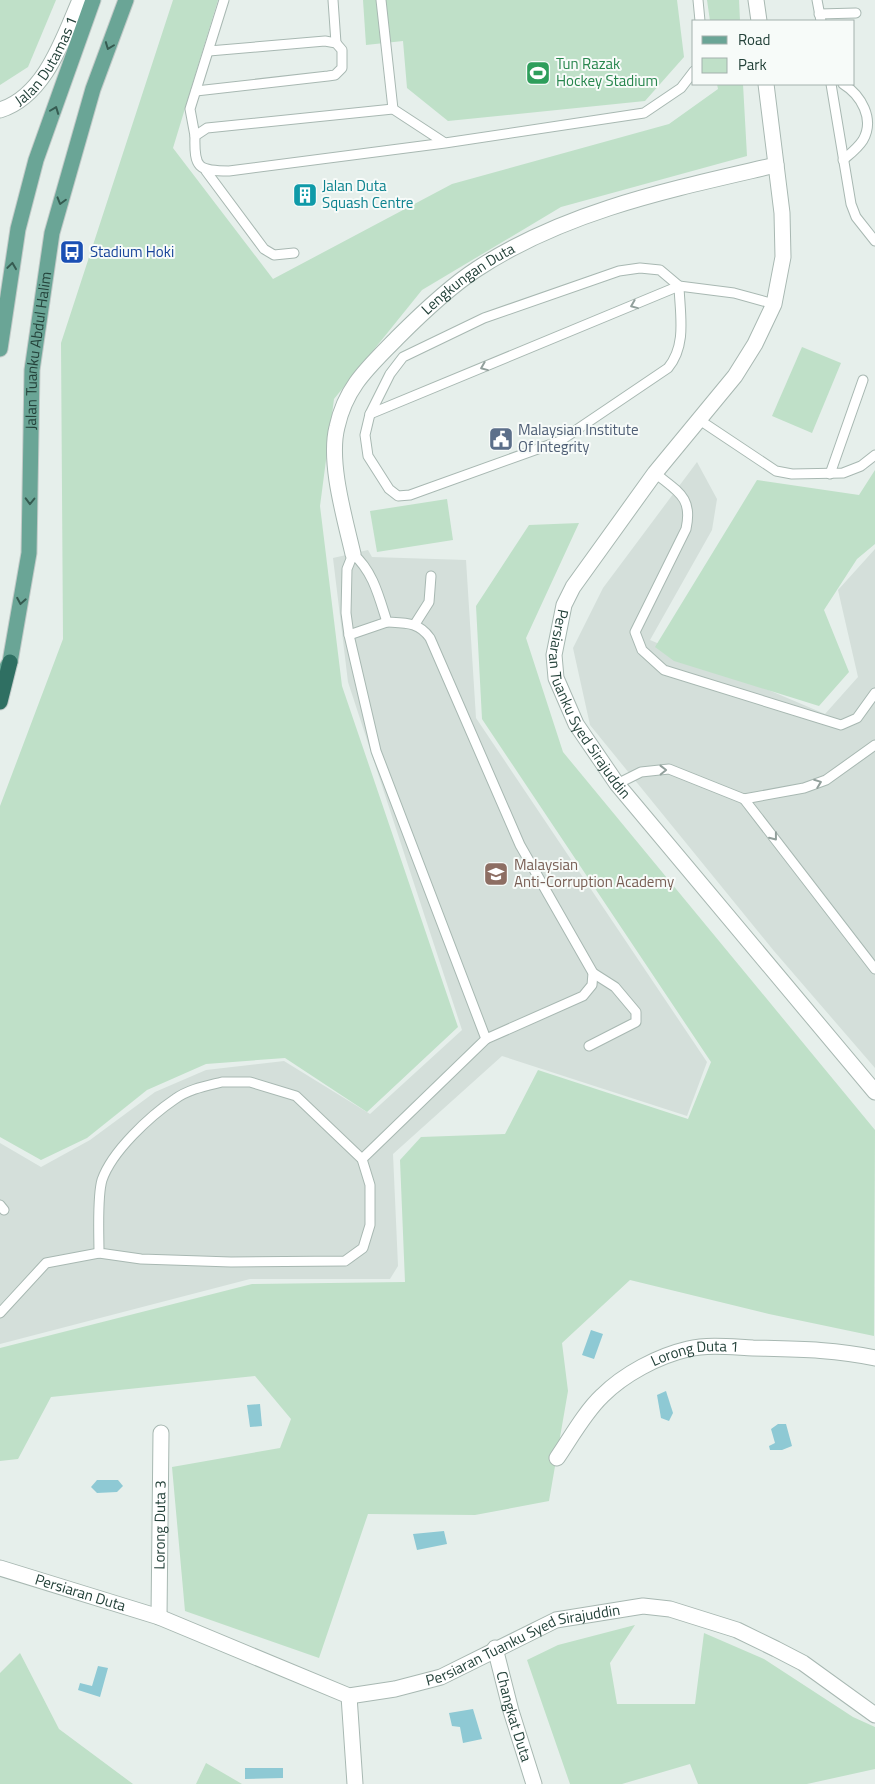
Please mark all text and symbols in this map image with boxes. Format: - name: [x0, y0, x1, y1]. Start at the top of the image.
- street label: Jalan Dutamas 1: [10, 13, 83, 111]
- legend: [692, 20, 855, 85]
- text: Road: [738, 28, 770, 51]
- one-way arrow: [105, 41, 115, 49]
- place label: Tun Razak Hockey Stadium: [556, 52, 658, 92]
- text: Park: [738, 53, 767, 76]
- sports icon: Tun Razak Hockey Stadium: [525, 60, 551, 86]
- one-way arrow: [49, 106, 59, 115]
- place label: Jalan Duta Squash Centre: [322, 174, 413, 214]
- building icon: Jalan Duta Squash Centre: [292, 182, 318, 208]
- one-way arrow: [57, 196, 67, 204]
- street label: Lengkungan Duta: [416, 237, 519, 320]
- bus stop icon: Stadium Hoki: [59, 239, 85, 265]
- place label: Stadium Hoki: [90, 240, 174, 263]
- one-way arrow: [6, 262, 17, 270]
- street label: Jalan Tuanku Abdul Halim: [19, 270, 57, 430]
- one-way arrow: [630, 299, 639, 309]
- one-way arrow: [480, 361, 489, 371]
- place label: Malaysian Institute Of Integrity: [518, 418, 639, 458]
- public building icon: Malaysian Institute Of Integrity: [488, 426, 514, 452]
- one-way arrow: [25, 498, 35, 505]
- one-way arrow: [16, 598, 27, 606]
- street label: Persiaran Tuanku Syed Sirajuddin: [543, 607, 637, 804]
- one-way arrow: [659, 765, 667, 775]
- one-way arrow: [813, 779, 821, 789]
- one-way arrow: [768, 832, 777, 841]
- place label: Malaysian Anti-Corruption Academy: [514, 853, 674, 893]
- school or university icon: Malaysian Anti-Corruption Academy: [483, 861, 509, 887]
- street label: Lorong Duta 1: [647, 1334, 739, 1372]
- street label: Lorong Duta 3: [148, 1480, 171, 1570]
- street label: Persiaran Duta: [32, 1567, 129, 1617]
- street label: Persiaran Tuanku Syed Sirajuddin: [423, 1598, 622, 1692]
- street label: Changkat Duta: [490, 1669, 538, 1765]

